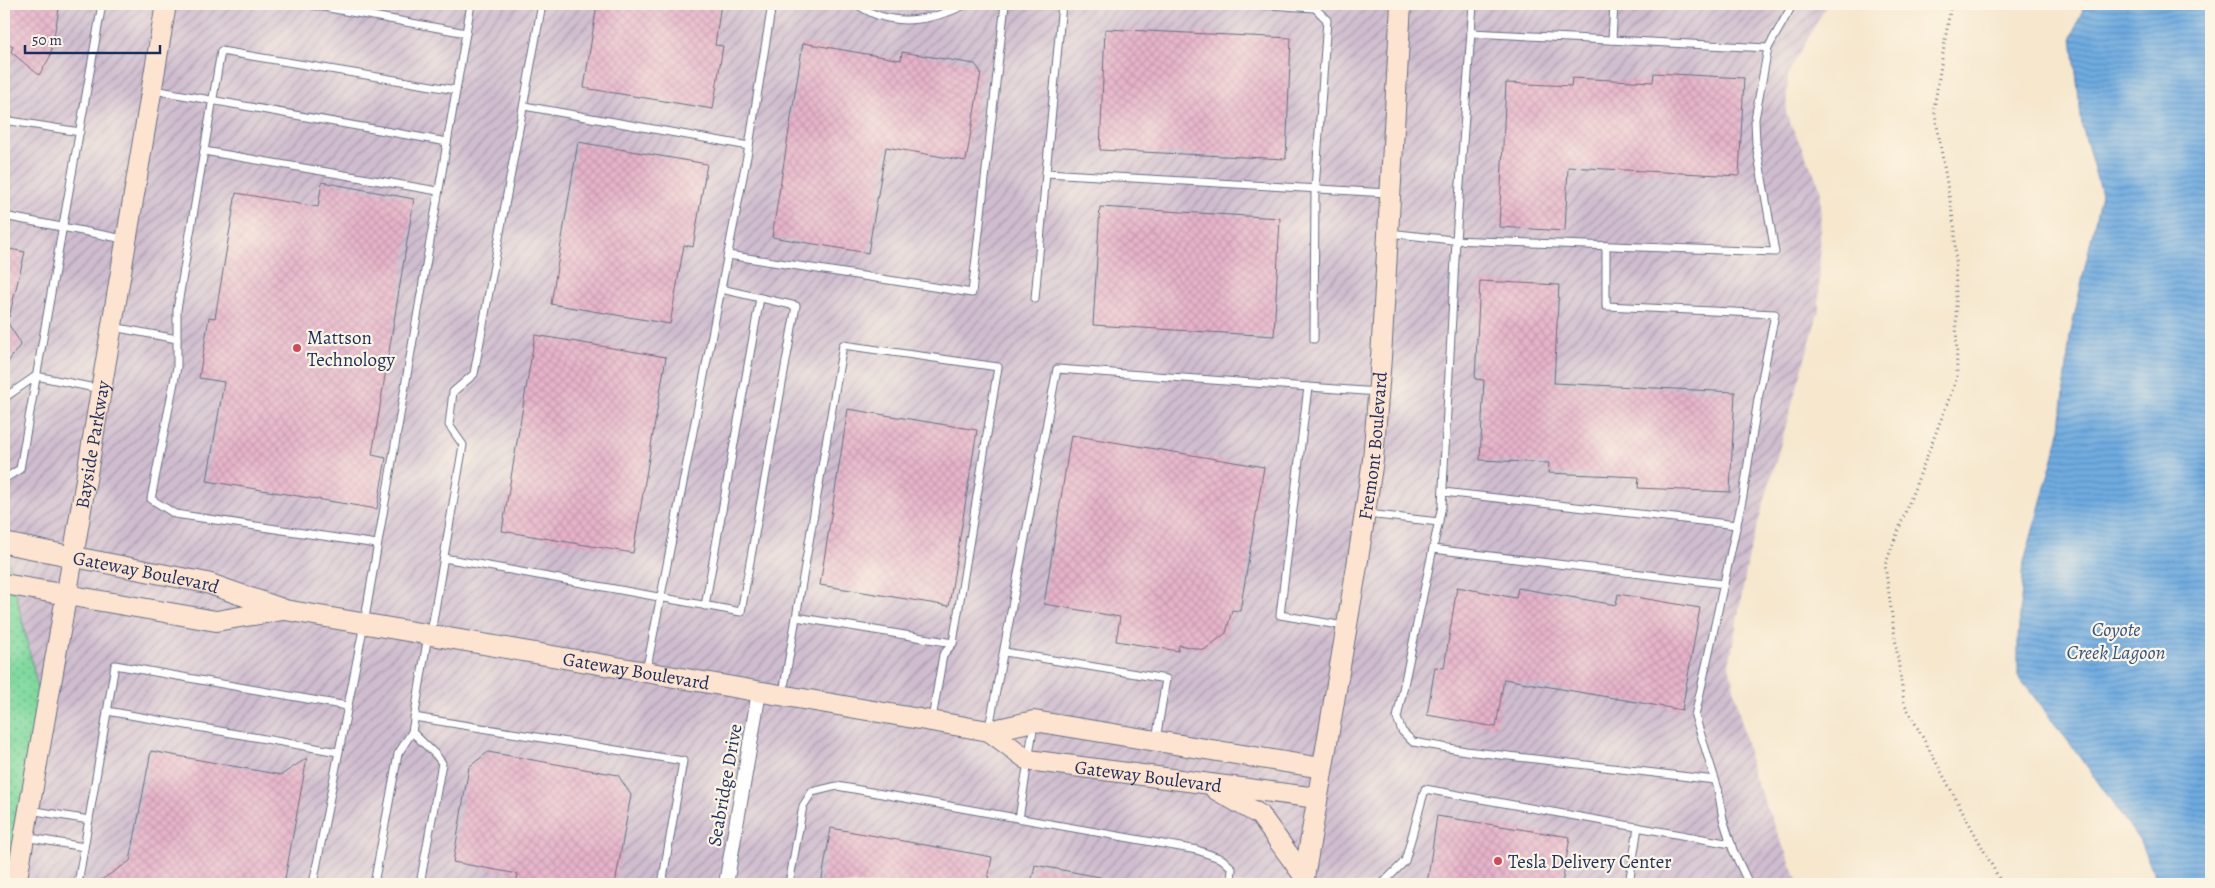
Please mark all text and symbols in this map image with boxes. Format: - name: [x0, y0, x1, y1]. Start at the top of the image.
- scale bar: [25, 22, 160, 54]
- text: 50 m: [32, 30, 62, 50]
- place label: Mattson Technology: [307, 325, 395, 373]
- marker: Mattson Technology: [291, 342, 303, 354]
- street label: Fremont Boulevard: [1352, 370, 1394, 522]
- street label: Bayside Parkway: [69, 378, 117, 511]
- street label: Gateway Boulevard: [71, 545, 223, 601]
- water label: Coyote Creek Lagoon: [2067, 616, 2166, 666]
- street label: Gateway Boulevard: [561, 646, 712, 697]
- street label: Seabridge Drive: [701, 722, 749, 848]
- street label: Gateway Boulevard: [1073, 754, 1224, 799]
- place label: Tesla Delivery Center: [1508, 849, 1671, 875]
- marker: Tesla Delivery Center: [1492, 855, 1504, 867]

